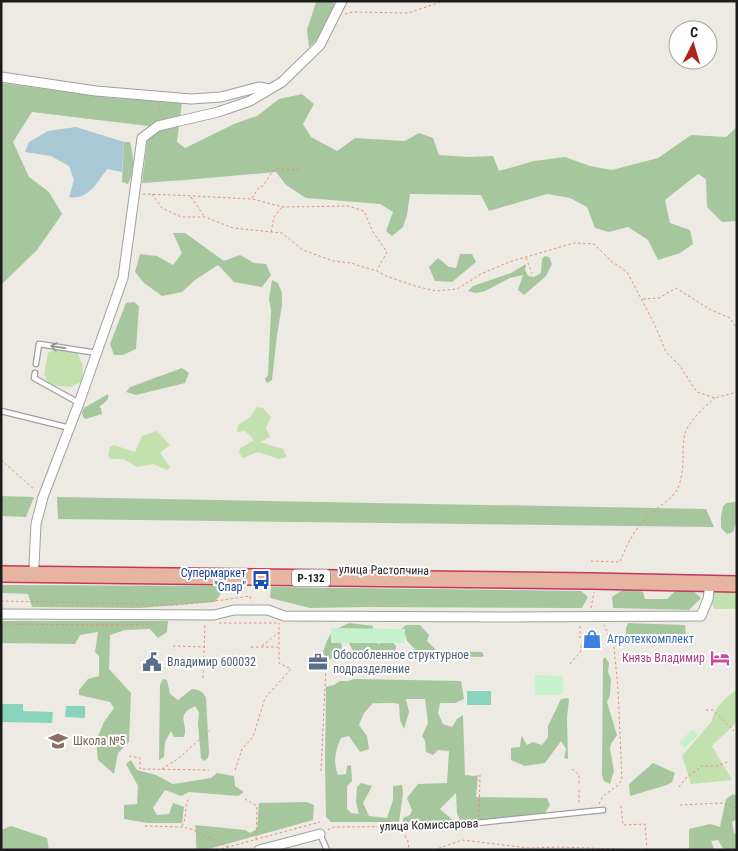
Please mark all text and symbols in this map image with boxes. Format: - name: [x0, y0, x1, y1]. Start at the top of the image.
- north arrow: [668, 20, 718, 70]
- text: С: [689, 24, 699, 40]
- one-way arrow: [50, 342, 66, 352]
- street label: улица Растопчина: [339, 562, 430, 578]
- place label: Супермаркет "Спар": [181, 566, 246, 594]
- bus stop icon: Супермаркет "Спар": [250, 569, 272, 591]
- road number: Р-132: [292, 570, 330, 586]
- shop icon: Агротехкомплект: [581, 628, 603, 650]
- place label: Агротехкомплект: [607, 632, 694, 646]
- hotel icon: Князь Владимир: [709, 647, 731, 669]
- place label: Обособленное структурное подразделение: [333, 648, 469, 676]
- public building icon: Владимир 600032: [141, 651, 163, 673]
- office icon: Обособленное структурное подразделение: [307, 651, 329, 673]
- place label: Князь Владимир: [622, 651, 705, 665]
- place label: Владимир 600032: [167, 655, 256, 669]
- school or university icon: Школа №5: [47, 730, 69, 752]
- place label: Школа №5: [73, 734, 126, 748]
- street label: улица Комиссарова: [379, 816, 479, 834]

